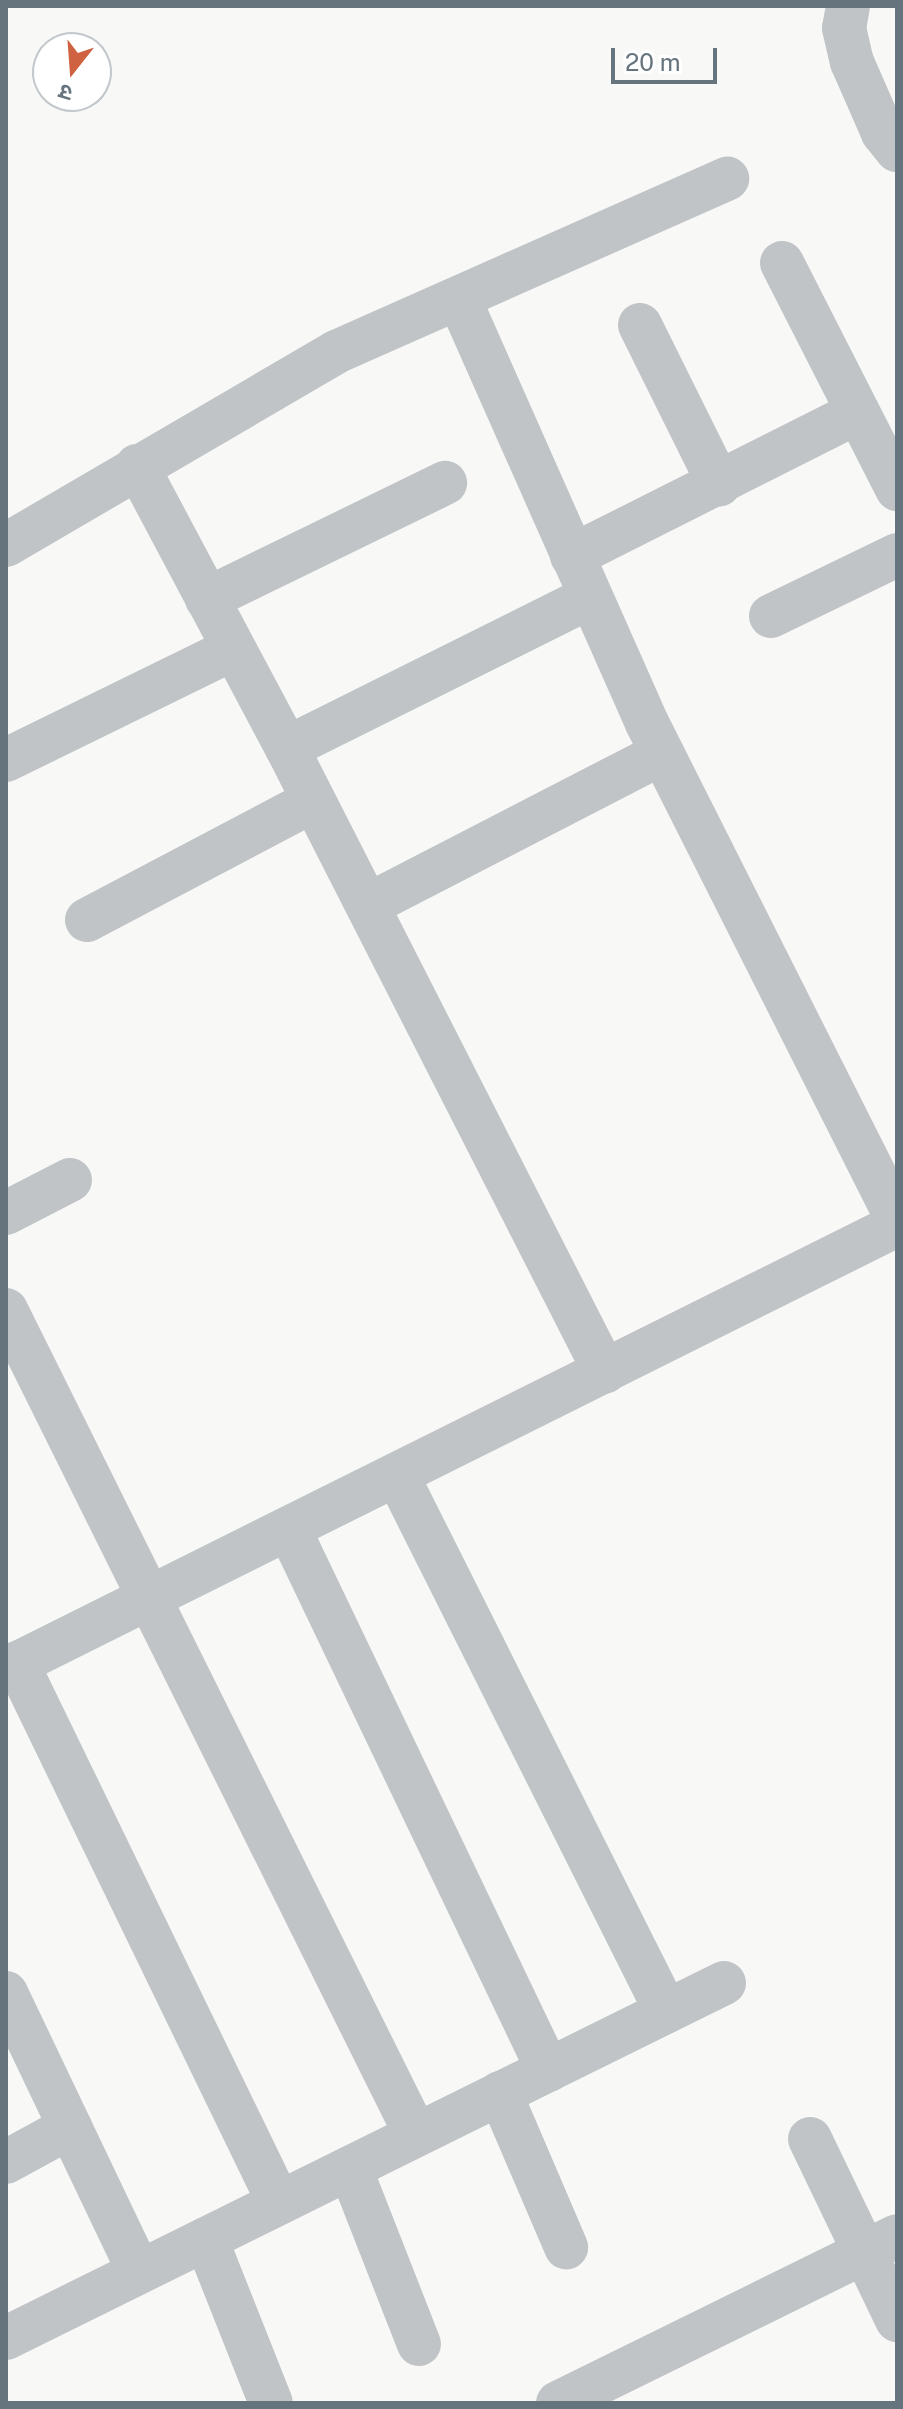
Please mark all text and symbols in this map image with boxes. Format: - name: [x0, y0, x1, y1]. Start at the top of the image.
- north arrow: [32, 32, 112, 112]
- scale bar: [615, 32, 721, 82]
- text: 20 m: [625, 48, 681, 76]
- text: उ: [56, 79, 76, 107]

